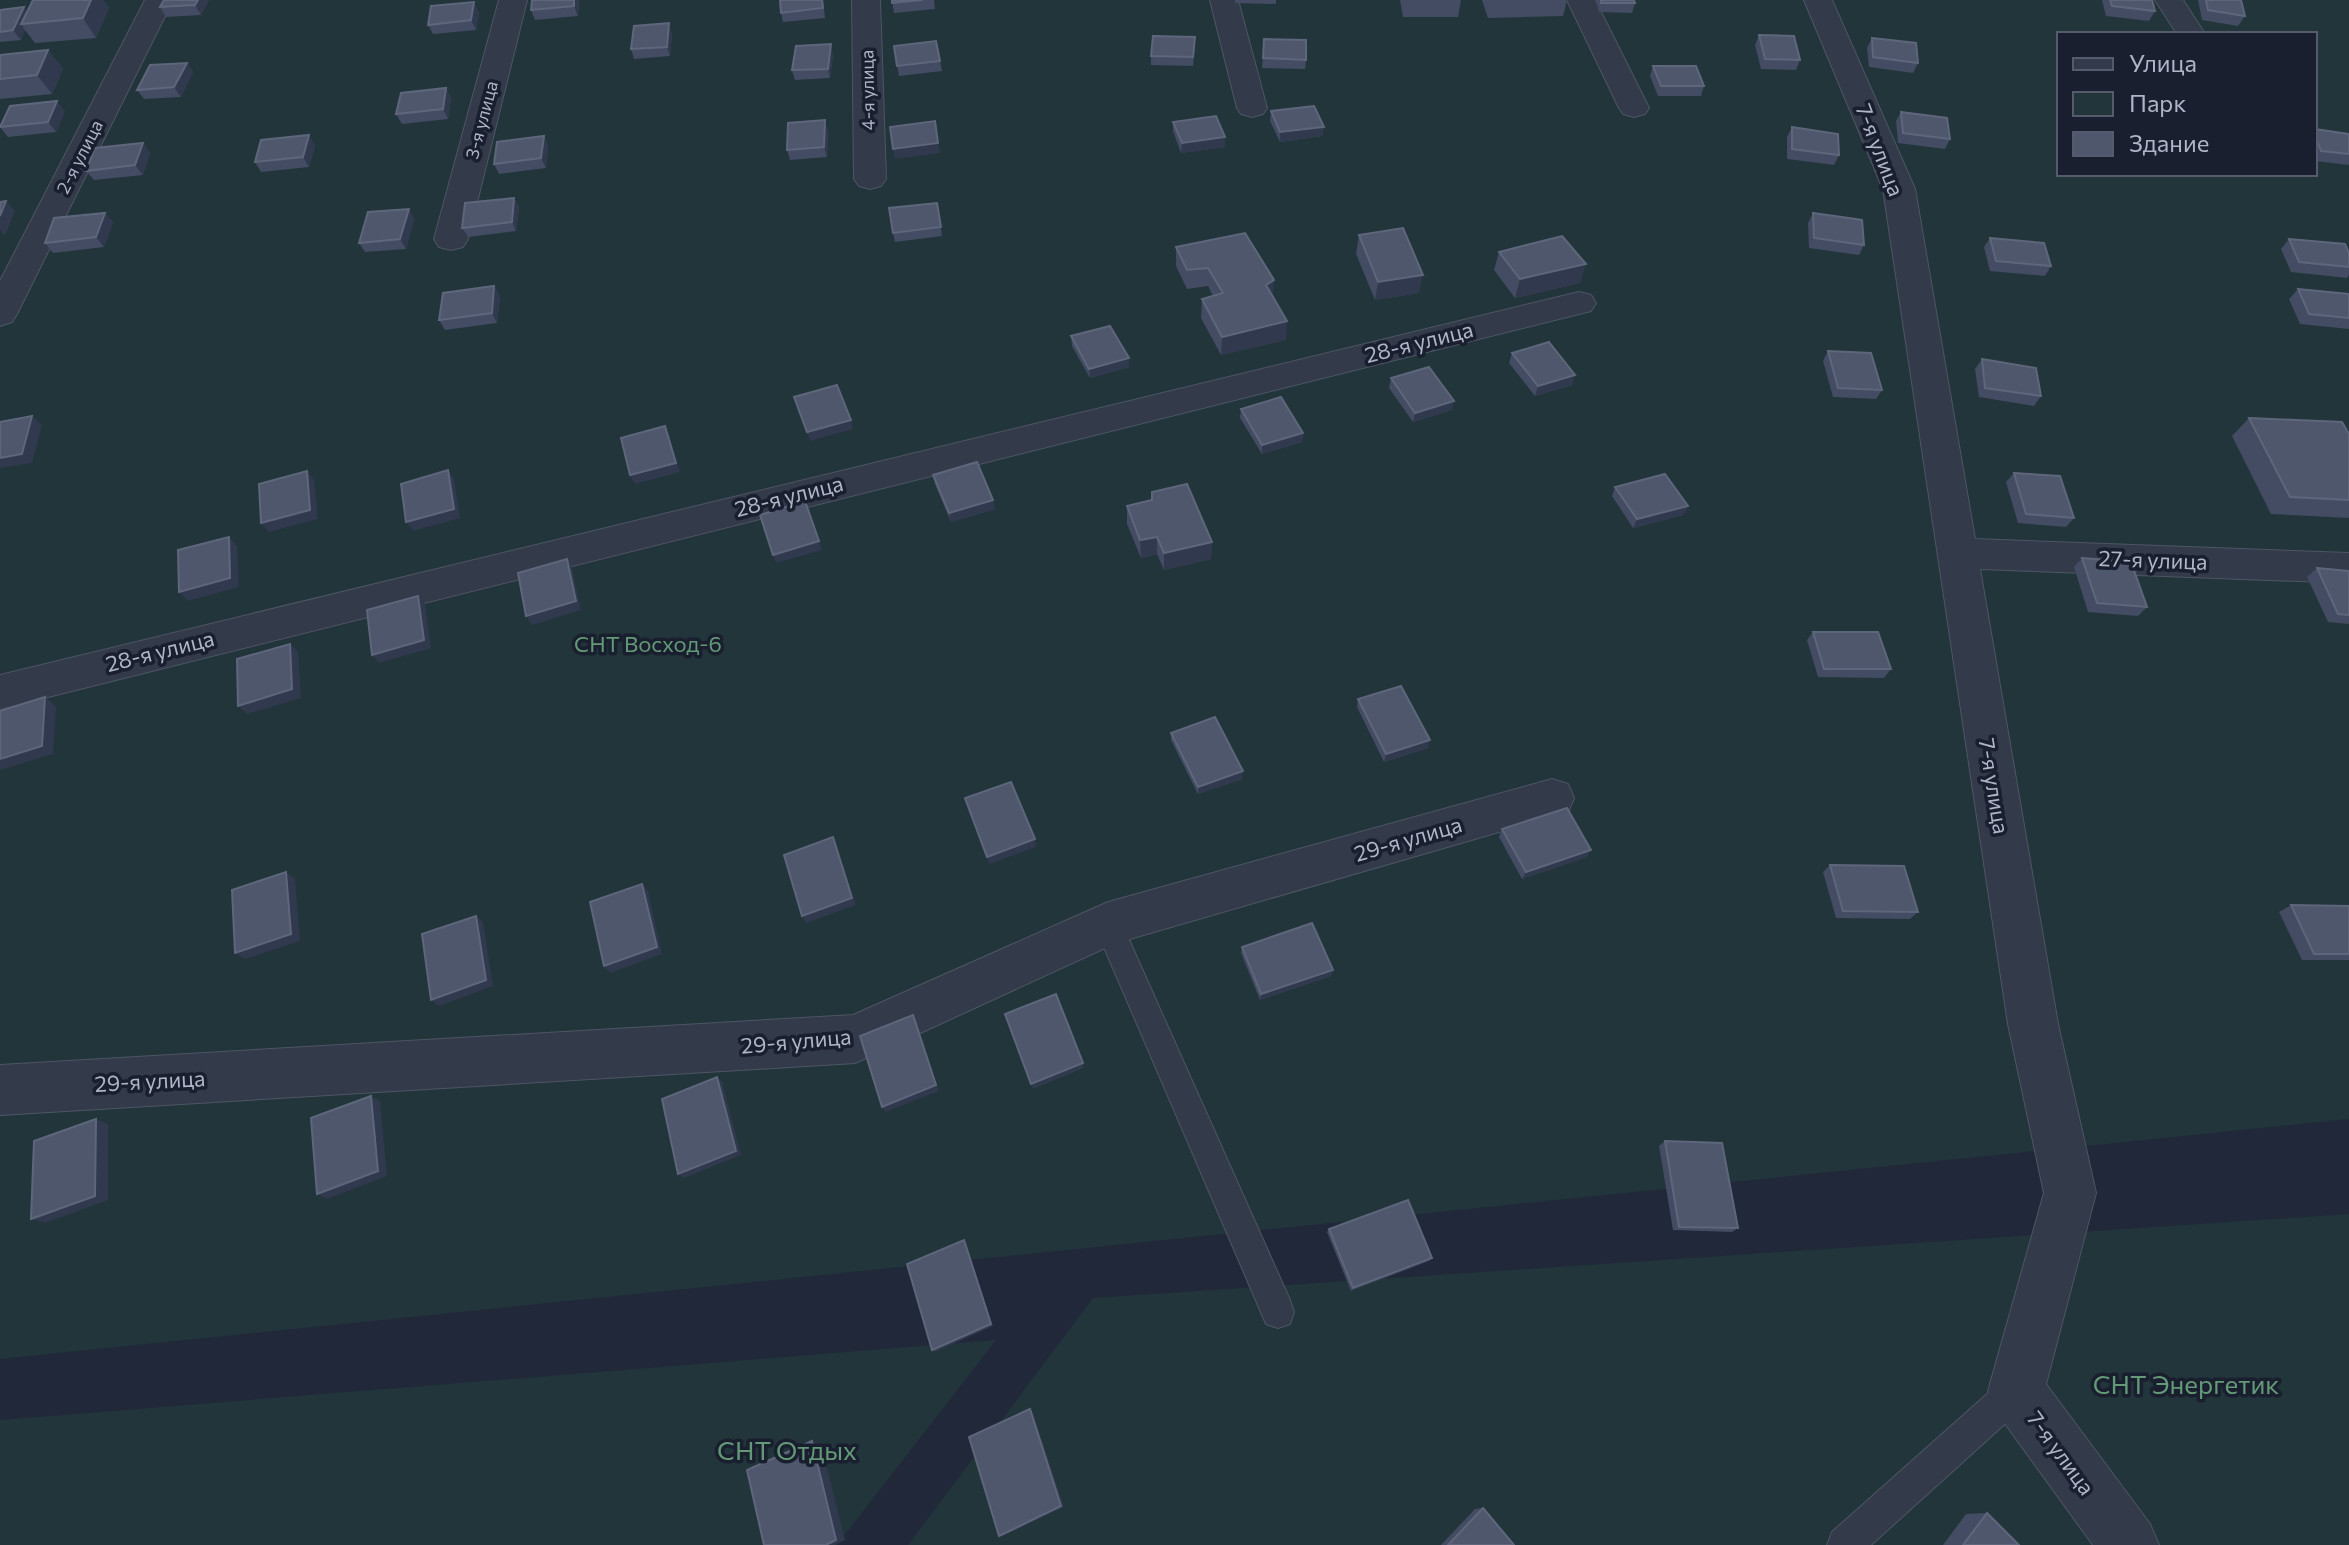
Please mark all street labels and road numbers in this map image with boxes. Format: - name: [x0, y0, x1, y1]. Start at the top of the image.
- street label: 4-я улица: [855, 50, 879, 130]
- street label: 3-я улица: [460, 78, 502, 161]
- street label: 7-я улица: [1851, 100, 1910, 200]
- street label: 2-я улица: [51, 116, 107, 197]
- street label: 28-я улица: [1362, 315, 1476, 368]
- street label: 28-я улица: [732, 469, 846, 522]
- street label: 27-я улица: [2098, 544, 2208, 575]
- street label: 28-я улица: [103, 624, 217, 677]
- street label: 7-я улица: [1974, 736, 2015, 836]
- street label: 29-я улица: [1351, 810, 1465, 867]
- street label: 29-я улица: [740, 1022, 852, 1059]
- street label: 29-я улица: [94, 1064, 206, 1097]
- street label: 7-я улица: [2022, 1406, 2101, 1500]

